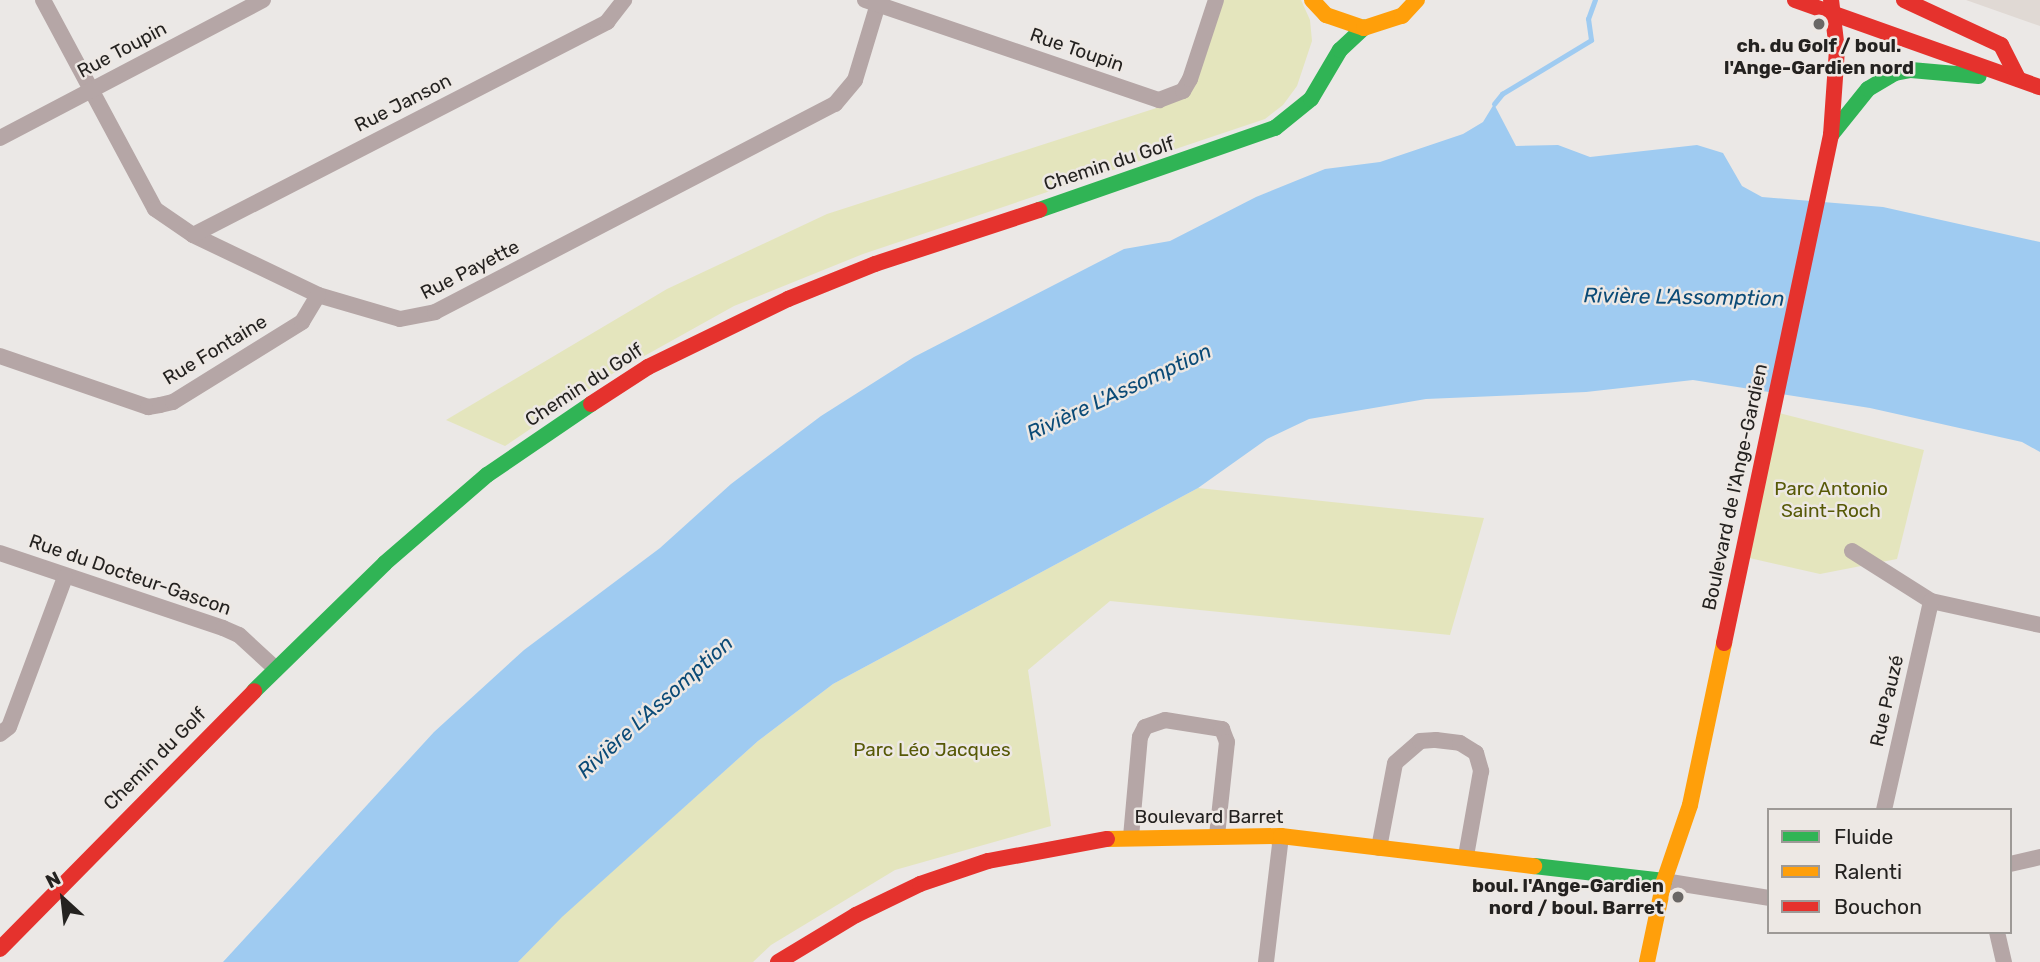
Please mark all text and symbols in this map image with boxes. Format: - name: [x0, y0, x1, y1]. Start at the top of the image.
- marker: ch. du Golf / boul. l'Ange-Gardien nord: [1811, 16, 1827, 32]
- street label: Rue Toupin: [73, 17, 171, 83]
- street label: Rue Toupin: [1027, 23, 1127, 77]
- place label: ch. du Golf / boul. l'Ange-Gardien nord: [1724, 35, 1914, 79]
- street label: Rue Janson: [351, 69, 455, 137]
- street label: Chemin du Golf: [1041, 132, 1177, 196]
- street label: Rue Payette: [417, 235, 523, 305]
- water label: Rivière L'Assomption: [1583, 283, 1785, 311]
- street label: Rue Fontaine: [159, 310, 271, 390]
- street label: Chemin du Golf: [521, 338, 647, 432]
- water label: Rivière L'Assomption: [1023, 338, 1215, 446]
- street label: Boulevard de l'Ange-Gardien: [1698, 362, 1772, 612]
- park label: Parc Antonio Saint-Roch: [1774, 478, 1888, 522]
- street label: Rue du Docteur-Gascon: [26, 530, 234, 620]
- water label: Rivière L'Assomption: [572, 630, 738, 784]
- street label: Rue Pauzé: [1865, 653, 1909, 749]
- street label: Chemin du Golf: [99, 703, 211, 815]
- park label: Parc Léo Jacques: [853, 739, 1011, 761]
- street label: Boulevard Barret: [1134, 806, 1284, 828]
- legend: [1767, 808, 2012, 934]
- text: Fluide: [1834, 824, 1893, 849]
- text: Ralenti: [1834, 859, 1902, 884]
- north arrow: [28, 864, 98, 934]
- text: N: [42, 866, 65, 893]
- place label: boul. l'Ange-Gardien nord / boul. Barret: [1472, 875, 1664, 919]
- marker: boul. l'Ange-Gardien nord / boul. Barret: [1670, 889, 1686, 905]
- text: Bouchon: [1834, 894, 1922, 919]

